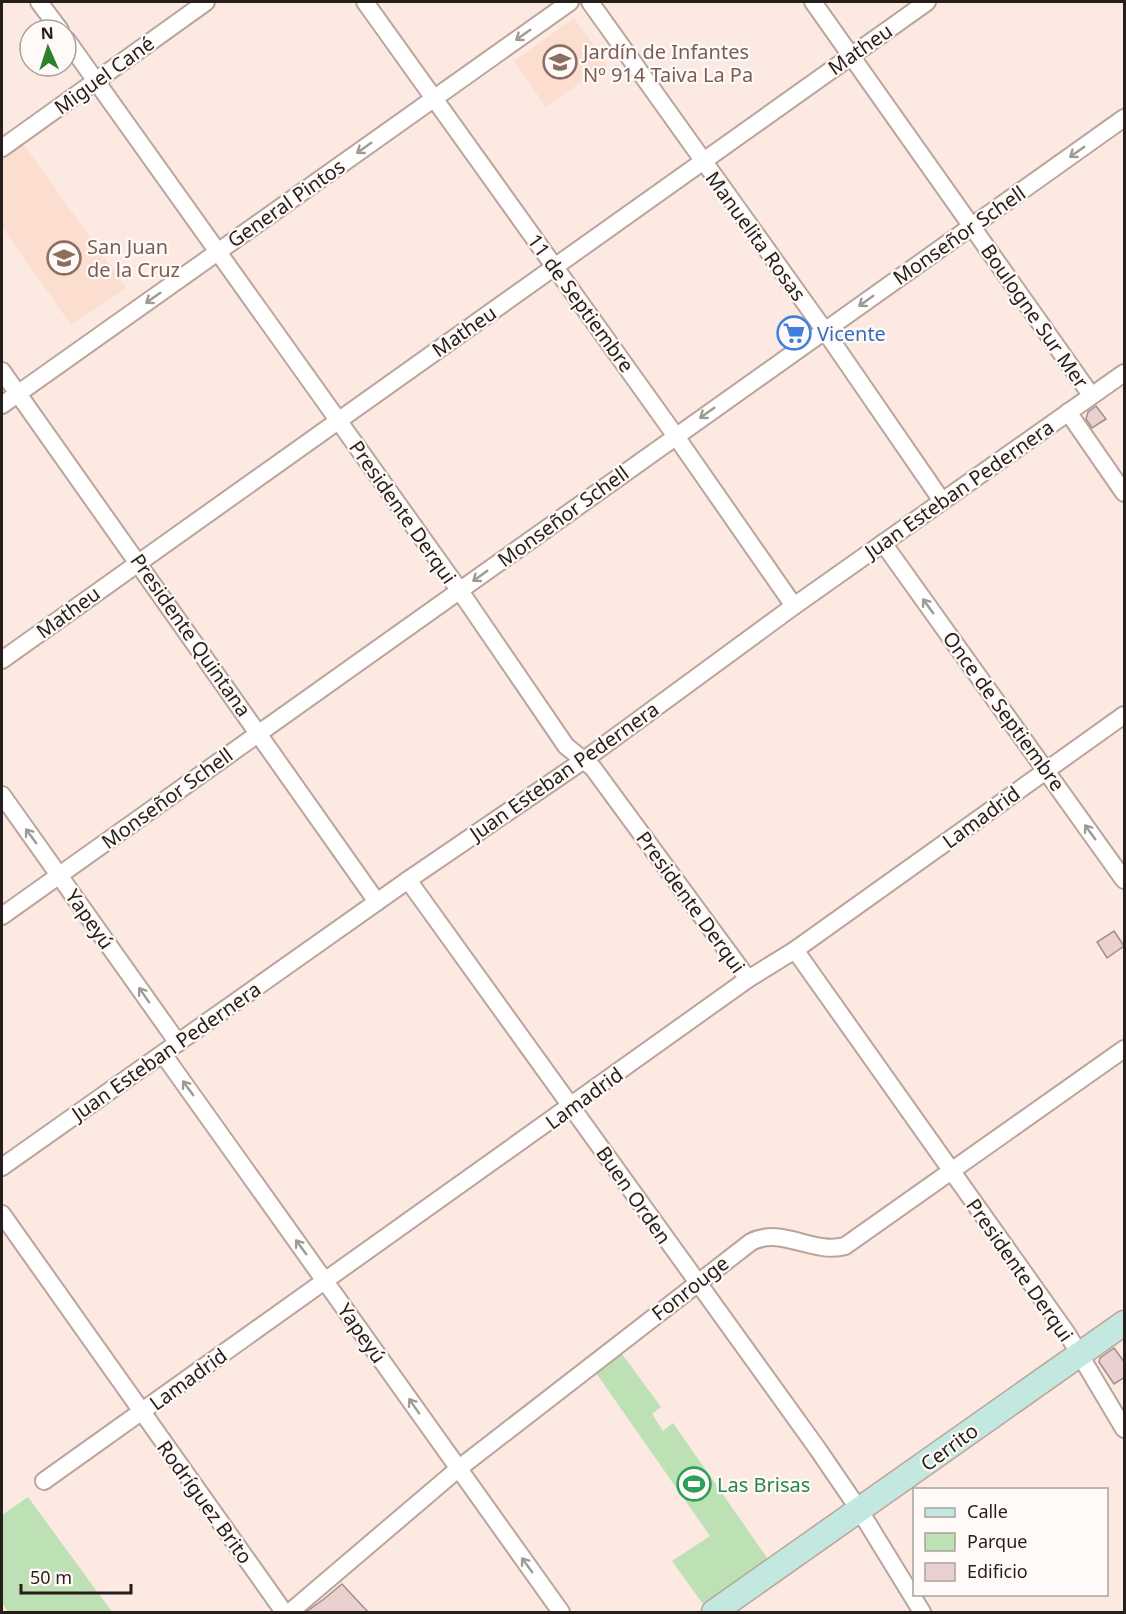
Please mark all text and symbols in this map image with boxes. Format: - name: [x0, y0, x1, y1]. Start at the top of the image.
- street label: Matheu: [823, 17, 897, 81]
- north arrow: [18, 18, 78, 78]
- text: N: [40, 22, 54, 44]
- one-way arrow: [515, 29, 531, 41]
- street label: Miguel Cané: [49, 30, 159, 120]
- place label: Jardín de Infantes Nº 914 Taiva La Pa: [581, 38, 753, 88]
- school or university icon: Jardín de Infantes Nº 914 Taiva La Pa: [542, 44, 578, 80]
- one-way arrow: [356, 142, 372, 154]
- one-way arrow: [1069, 146, 1085, 158]
- street label: General Pintos: [222, 153, 350, 253]
- street label: Manuelita Rosas: [700, 166, 812, 306]
- street label: Monseñor Schell: [887, 179, 1031, 291]
- street label: 11 de Septiembre: [522, 228, 640, 378]
- place label: San Juan de la Cruz: [87, 233, 180, 283]
- street label: Boulogne Sur Mer: [975, 238, 1095, 394]
- school or university icon: San Juan de la Cruz: [46, 240, 82, 276]
- one-way arrow: [146, 291, 162, 304]
- one-way arrow: [859, 295, 875, 307]
- street label: Matheu: [427, 299, 501, 363]
- supermarket icon: Vicente: [776, 315, 812, 351]
- place label: Vicente: [817, 320, 886, 347]
- one-way arrow: [699, 407, 715, 419]
- street label: Juan Esteban Pedernera: [858, 413, 1059, 566]
- street label: Presidente Derqui: [343, 435, 463, 589]
- street label: Monseñor Schell: [492, 459, 634, 573]
- street label: Presidente Quintana: [125, 548, 257, 722]
- one-way arrow: [473, 570, 489, 582]
- street label: Matheu: [31, 580, 105, 644]
- one-way arrow: [922, 598, 934, 614]
- street label: Once de Septiembre: [937, 626, 1071, 796]
- street label: Juan Esteban Pedernera: [463, 695, 664, 848]
- street label: Monseñor Schell: [96, 741, 238, 855]
- street label: Lamadrid: [937, 780, 1025, 854]
- one-way arrow: [1084, 825, 1097, 841]
- street label: Presidente Derqui: [630, 826, 752, 978]
- one-way arrow: [25, 829, 37, 845]
- street label: Yapeyú: [60, 884, 120, 954]
- street label: Juan Esteban Pedernera: [65, 975, 266, 1128]
- one-way arrow: [138, 988, 150, 1004]
- street label: Lamadrid: [540, 1061, 628, 1135]
- one-way arrow: [182, 1081, 194, 1097]
- street label: Buen Orden: [590, 1141, 678, 1249]
- street label: Presidente Derqui: [960, 1193, 1080, 1347]
- one-way arrow: [295, 1240, 307, 1256]
- street label: Fonrouge: [646, 1249, 734, 1327]
- street label: Yapeyú: [332, 1298, 392, 1368]
- street label: Lamadrid: [144, 1342, 232, 1416]
- one-way arrow: [408, 1399, 420, 1415]
- street label: Cerrito: [915, 1417, 983, 1477]
- street label: Rodríguez Brito: [151, 1435, 259, 1569]
- sports icon: Las Brisas: [676, 1466, 712, 1502]
- place label: Las Brisas: [717, 1471, 810, 1498]
- legend: [913, 1488, 1108, 1596]
- text: Calle: [967, 1499, 1008, 1523]
- text: Parque: [967, 1529, 1027, 1553]
- scale bar: [21, 1557, 130, 1595]
- one-way arrow: [521, 1557, 533, 1573]
- text: Edificio: [967, 1559, 1028, 1583]
- text: 50 m: [30, 1565, 72, 1589]

